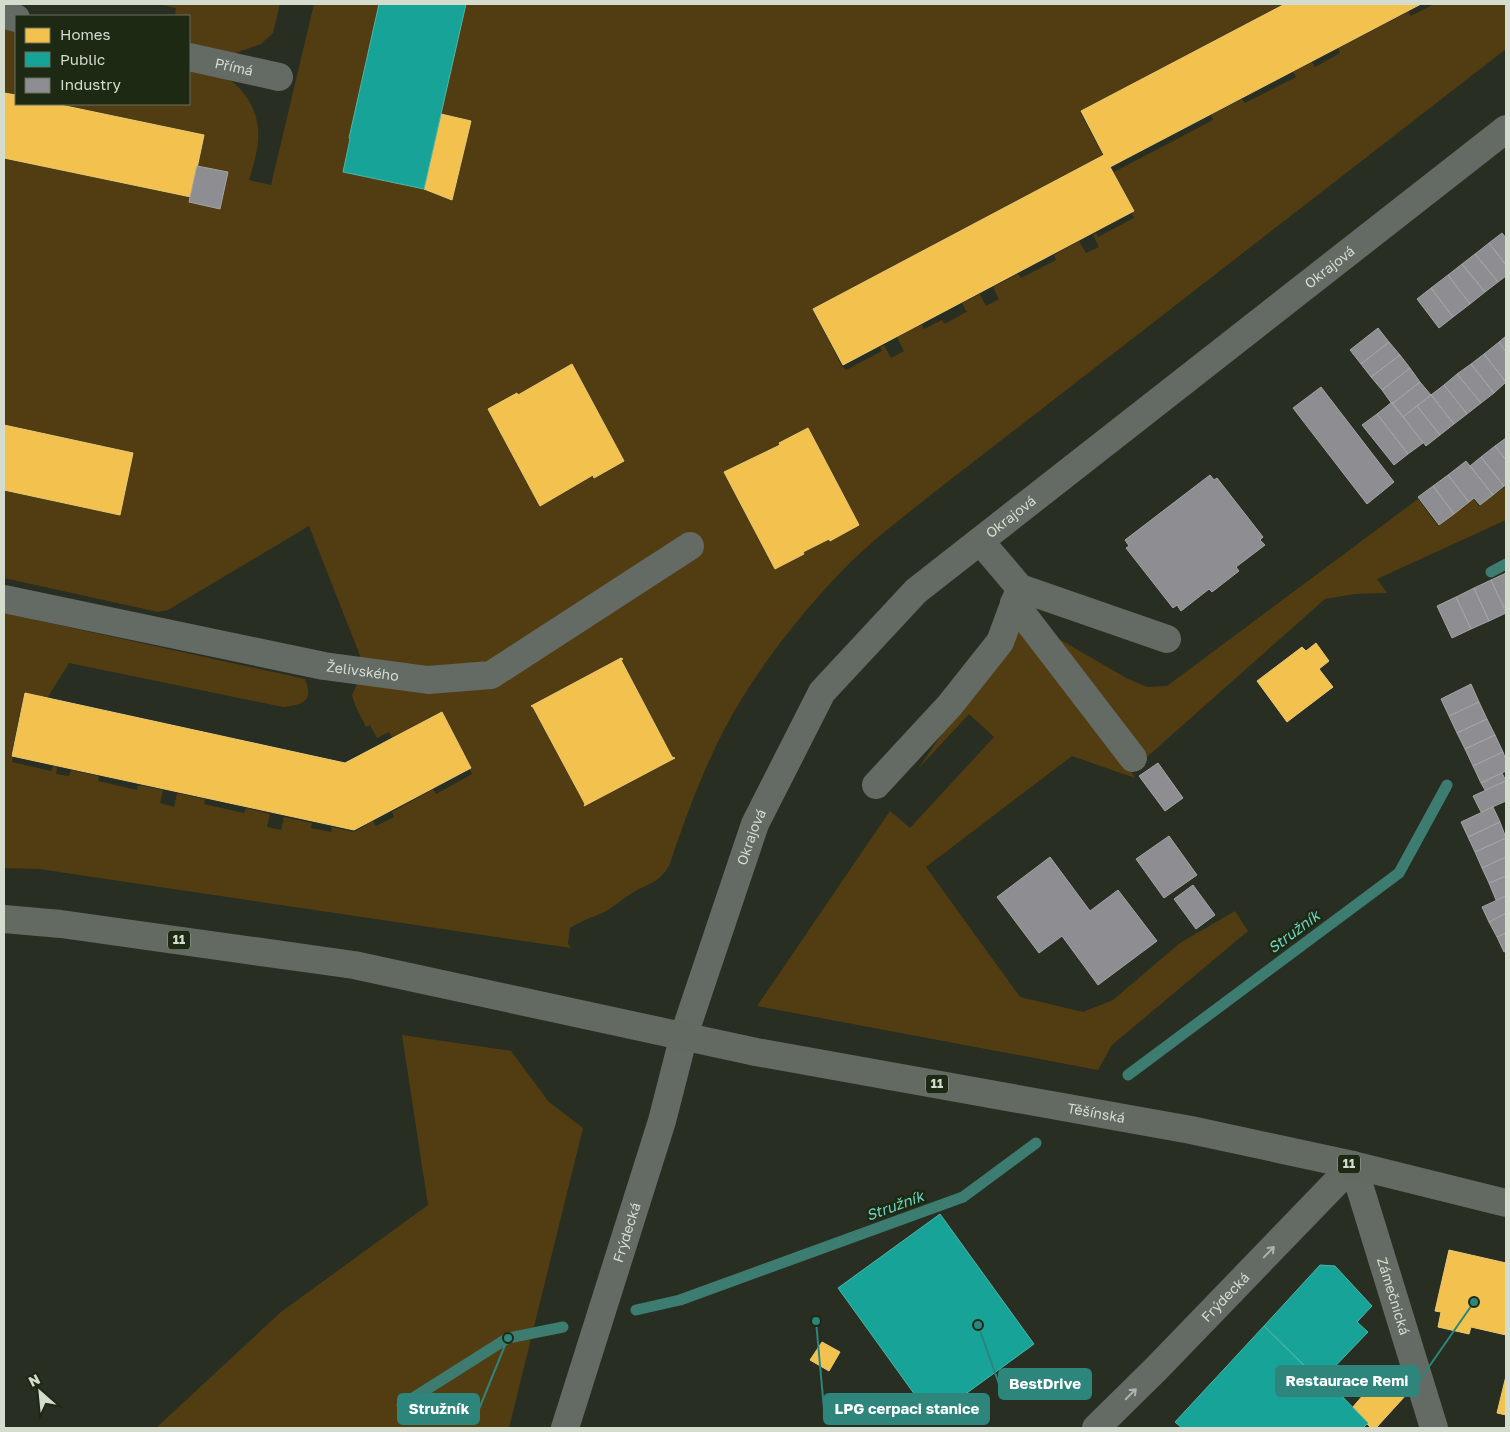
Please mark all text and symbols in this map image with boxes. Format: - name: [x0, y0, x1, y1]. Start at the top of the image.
- legend: [15, 15, 190, 105]
- text: Homes: [60, 25, 110, 43]
- text: Public: [60, 50, 105, 68]
- street label: Přímá: [213, 54, 255, 79]
- text: Industry: [60, 75, 121, 93]
- street label: Okrajová: [1301, 242, 1358, 292]
- street label: Okrajová: [982, 492, 1039, 541]
- street label: Želivského: [326, 657, 400, 684]
- street label: Okrajová: [733, 806, 769, 867]
- water label: Stružník: [1264, 905, 1324, 956]
- road number: 11: [168, 930, 190, 950]
- road number: 11: [926, 1074, 948, 1094]
- street label: Těšínská: [1066, 1099, 1127, 1126]
- road number: 11: [1338, 1154, 1360, 1174]
- water label: Stružník: [863, 1186, 927, 1224]
- street label: Frýdecká: [609, 1200, 644, 1264]
- one-way arrow: [1263, 1246, 1275, 1259]
- street label: Zámečnická: [1374, 1255, 1414, 1337]
- street label: Frýdecká: [1197, 1269, 1253, 1325]
- callout: Restaurace Remi: [1276, 1366, 1419, 1396]
- north arrow: [15, 1367, 65, 1417]
- callout: BestDrive: [999, 1369, 1091, 1399]
- text: N: [25, 1370, 42, 1390]
- text: Restaurace Remi: [1286, 1371, 1408, 1389]
- text: BestDrive: [1009, 1374, 1081, 1392]
- one-way arrow: [1125, 1388, 1137, 1400]
- callout: Stružník: [398, 1394, 479, 1424]
- callout: LPG cerpaci stanice: [824, 1394, 989, 1424]
- text: Stružník: [409, 1399, 470, 1417]
- text: LPG cerpaci stanice: [835, 1399, 980, 1417]

